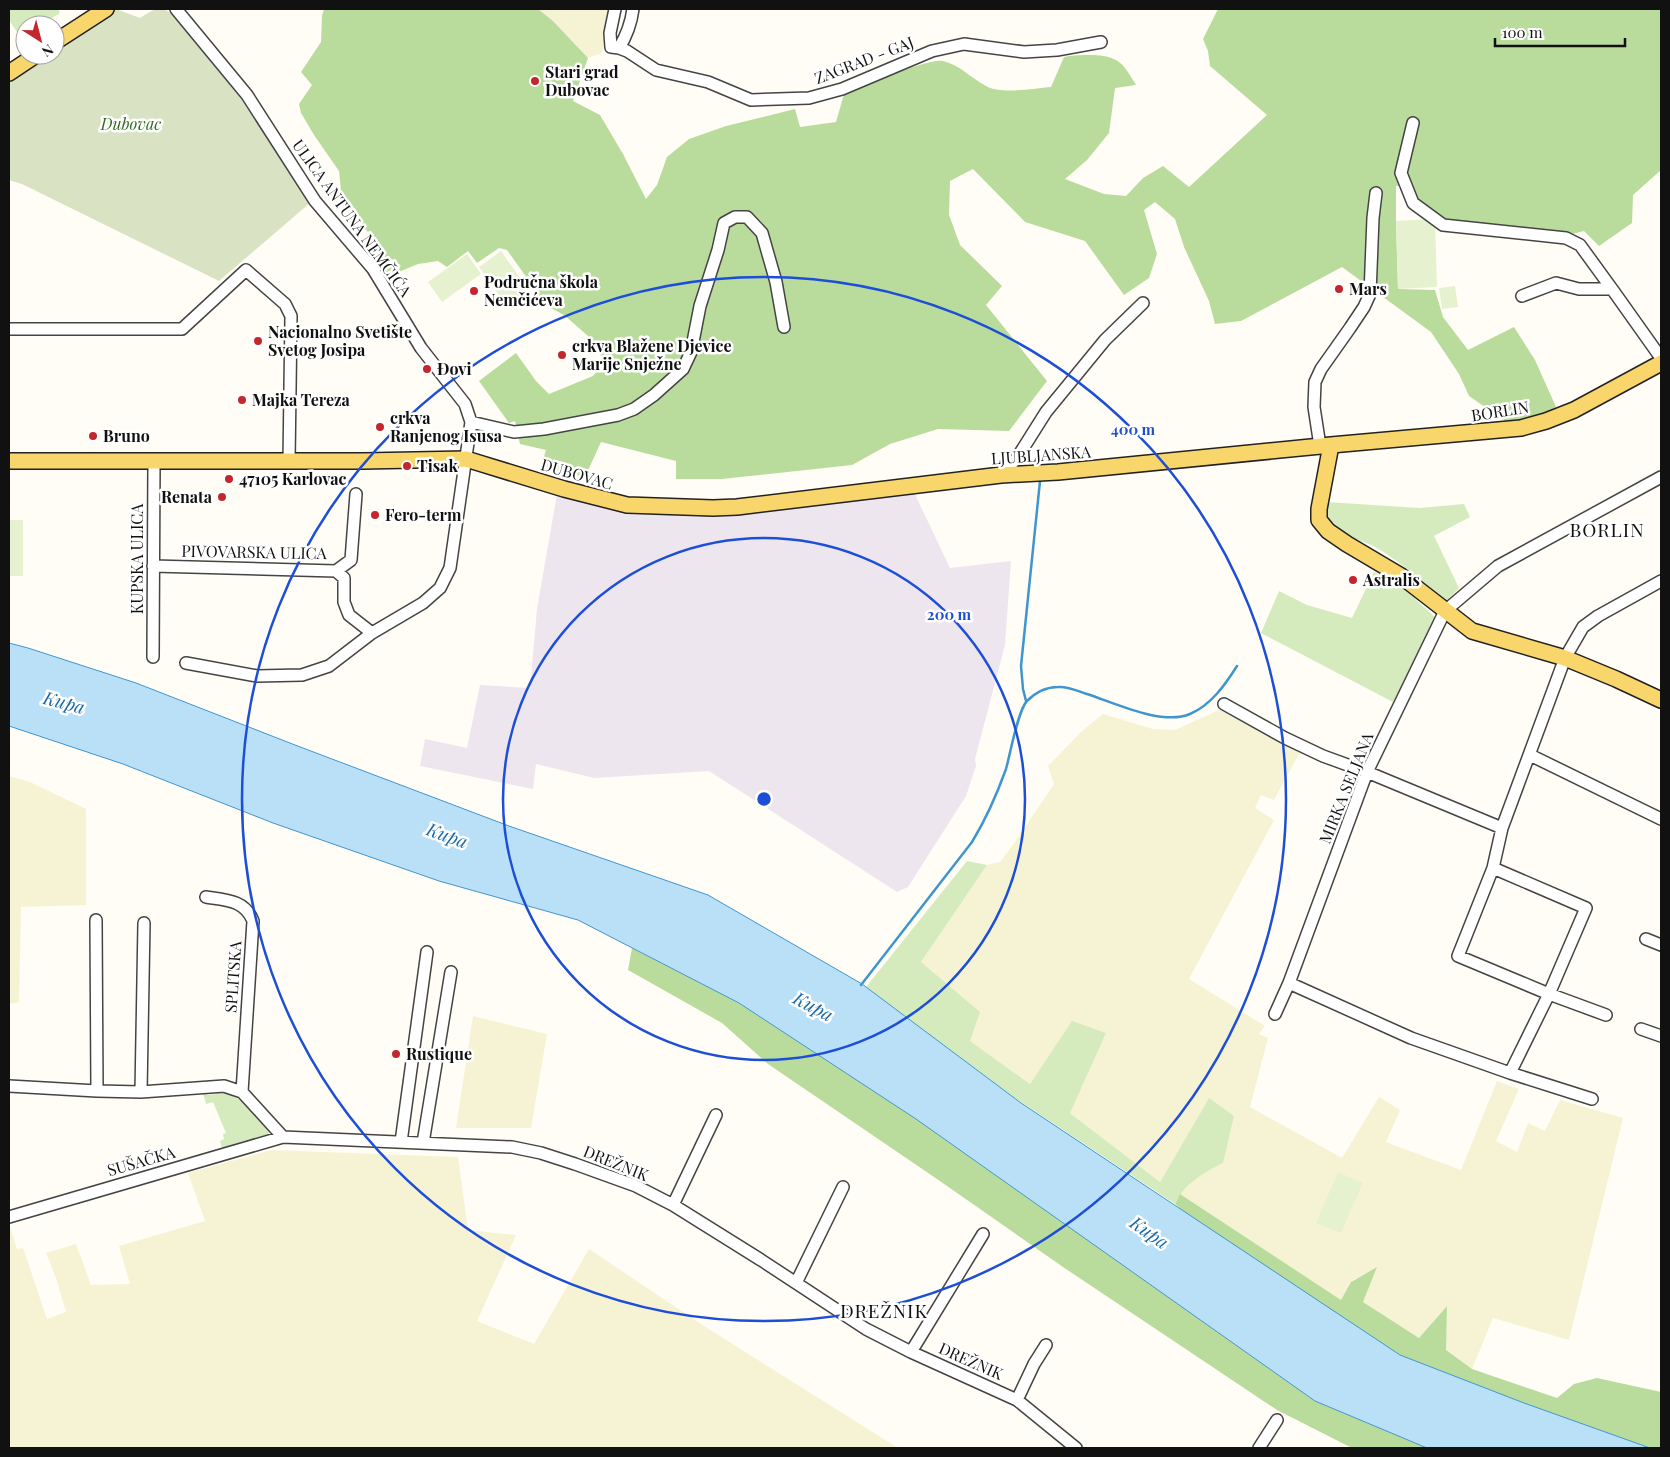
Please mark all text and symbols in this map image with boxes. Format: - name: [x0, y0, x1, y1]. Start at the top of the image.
- north arrow: [15, 15, 65, 65]
- scale bar: [1495, 15, 1625, 47]
- text: 100 m: [1502, 22, 1543, 42]
- street label: ZAGRAD - GAJ: [811, 31, 917, 88]
- text: N: [38, 40, 58, 62]
- place label: Stari grad Dubovac: [545, 61, 619, 100]
- marker: Stari grad Dubovac: [529, 75, 541, 87]
- park label: Dubovac: [100, 113, 161, 134]
- street label: ULICA ANTUNA NEMČIĆA: [288, 135, 417, 301]
- place label: Područna škola Nemčićeva: [484, 271, 599, 310]
- place label: Mars: [1349, 278, 1387, 299]
- marker: Mars: [1333, 283, 1345, 295]
- marker: Područna škola Nemčićeva: [468, 285, 480, 297]
- place label: Nacionalno Svetište Svetog Josipa: [268, 321, 412, 360]
- marker: Nacionalno Svetište Svetog Josipa: [252, 335, 264, 347]
- place label: crkva Blažene Djevice Marije Snježne: [572, 335, 732, 374]
- marker: crkva Blažene Djevice Marije Snježne: [556, 349, 568, 361]
- place label: Đovi: [437, 358, 471, 379]
- marker: Đovi: [421, 363, 433, 375]
- place label: Majka Tereza: [252, 389, 351, 410]
- marker: Majka Tereza: [236, 394, 248, 406]
- street label: BORLIN: [1470, 396, 1530, 425]
- place label: crkva Ranjenog Isusa: [390, 407, 503, 446]
- text: 400 m: [1111, 419, 1156, 439]
- marker: crkva Ranjenog Isusa: [374, 421, 386, 433]
- place label: Bruno: [103, 425, 150, 446]
- marker: Bruno: [87, 430, 99, 442]
- street label: LJUBLJANSKA: [990, 440, 1093, 468]
- street label: DUBOVAC: [539, 453, 616, 494]
- place label: Tisak: [417, 455, 458, 476]
- marker: Tisak: [401, 460, 413, 472]
- place label: 47105 Karlovac: [239, 468, 346, 489]
- marker: 47105 Karlovac: [223, 473, 235, 485]
- place label: Renata: [161, 486, 213, 507]
- marker: Renata: [216, 491, 228, 503]
- street label: KUPSKA ULICA: [126, 503, 147, 614]
- place label: Fero-term: [385, 504, 462, 525]
- marker: Fero-term: [369, 509, 381, 521]
- district label: BORLIN: [1569, 516, 1645, 542]
- street label: PIVOVARSKA ULICA: [181, 540, 328, 563]
- place label: Astralis: [1362, 569, 1420, 590]
- marker: Astralis: [1347, 574, 1359, 586]
- text: 200 m: [927, 604, 972, 624]
- water label: Kupa: [40, 685, 88, 719]
- street label: MIRKA SELJANA: [1314, 728, 1378, 847]
- centre of rings: [755, 790, 773, 808]
- water label: Kupa: [423, 816, 471, 853]
- street label: SPLITSKA: [220, 939, 246, 1014]
- water label: Kupa: [789, 985, 838, 1027]
- place label: Rustique: [406, 1043, 472, 1064]
- marker: Rustique: [390, 1048, 402, 1060]
- street label: DREŽNIK: [581, 1140, 652, 1185]
- street label: SUŠAČKA: [105, 1141, 178, 1180]
- water label: Kupa: [1125, 1210, 1174, 1254]
- district label: DREŽNIK: [840, 1297, 928, 1323]
- street label: DREŽNIK: [936, 1337, 1007, 1384]

